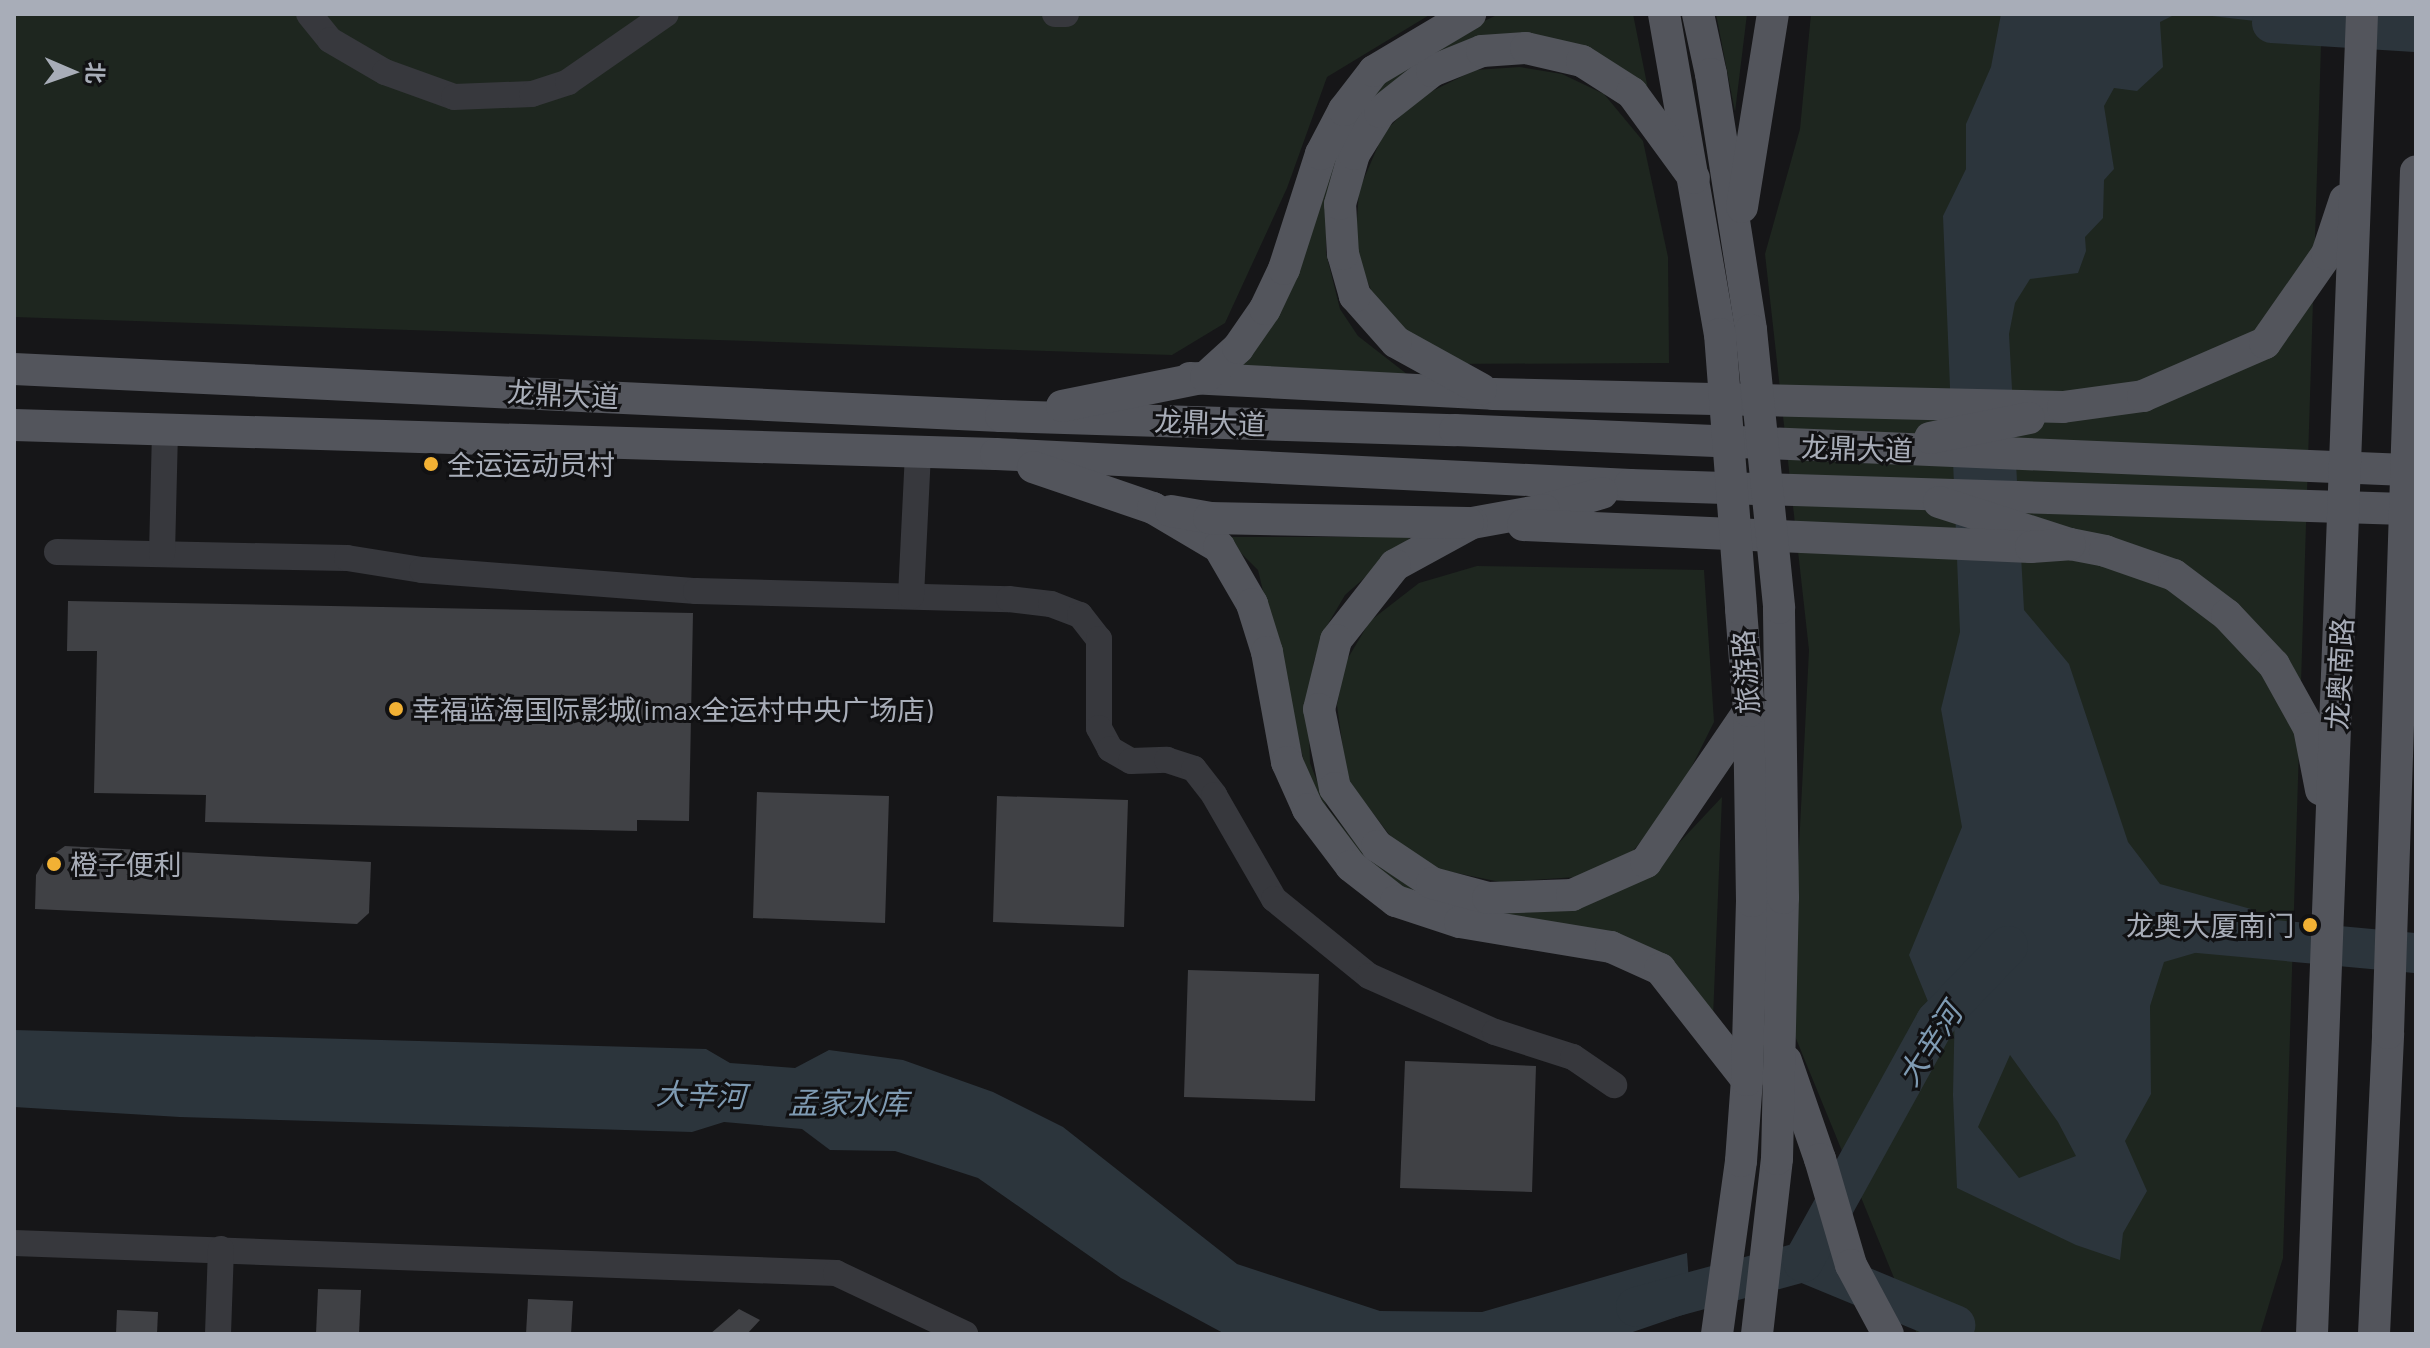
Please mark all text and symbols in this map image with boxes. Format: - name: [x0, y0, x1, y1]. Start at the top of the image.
- north arrow: [32, 32, 112, 112]
- text: 北: [83, 61, 109, 84]
- street label: 龙鼎大道: [506, 374, 620, 414]
- street label: 龙鼎大道: [1153, 403, 1267, 441]
- street label: 龙鼎大道: [1800, 429, 1914, 467]
- place label: 全运运动员村: [447, 447, 615, 481]
- marker: 全运运动员村: [422, 455, 440, 473]
- street label: 龙奥南路: [2319, 617, 2359, 731]
- street label: 旅游路: [1725, 629, 1765, 715]
- place label: 幸福蓝海国际影城(imax全运村中央广场店): [412, 692, 933, 726]
- marker: 幸福蓝海国际影城(imax全运村中央广场店): [387, 700, 405, 718]
- place label: 橙子便利: [70, 847, 182, 881]
- marker: 橙子便利: [45, 855, 63, 873]
- place label: 龙奥大厦南门: [2126, 908, 2294, 942]
- marker: 龙奥大厦南门: [2301, 916, 2319, 934]
- water label: 大辛河: [1889, 996, 1969, 1092]
- water label: 大辛河: [655, 1074, 747, 1114]
- water label: 孟家水库: [788, 1084, 908, 1120]

